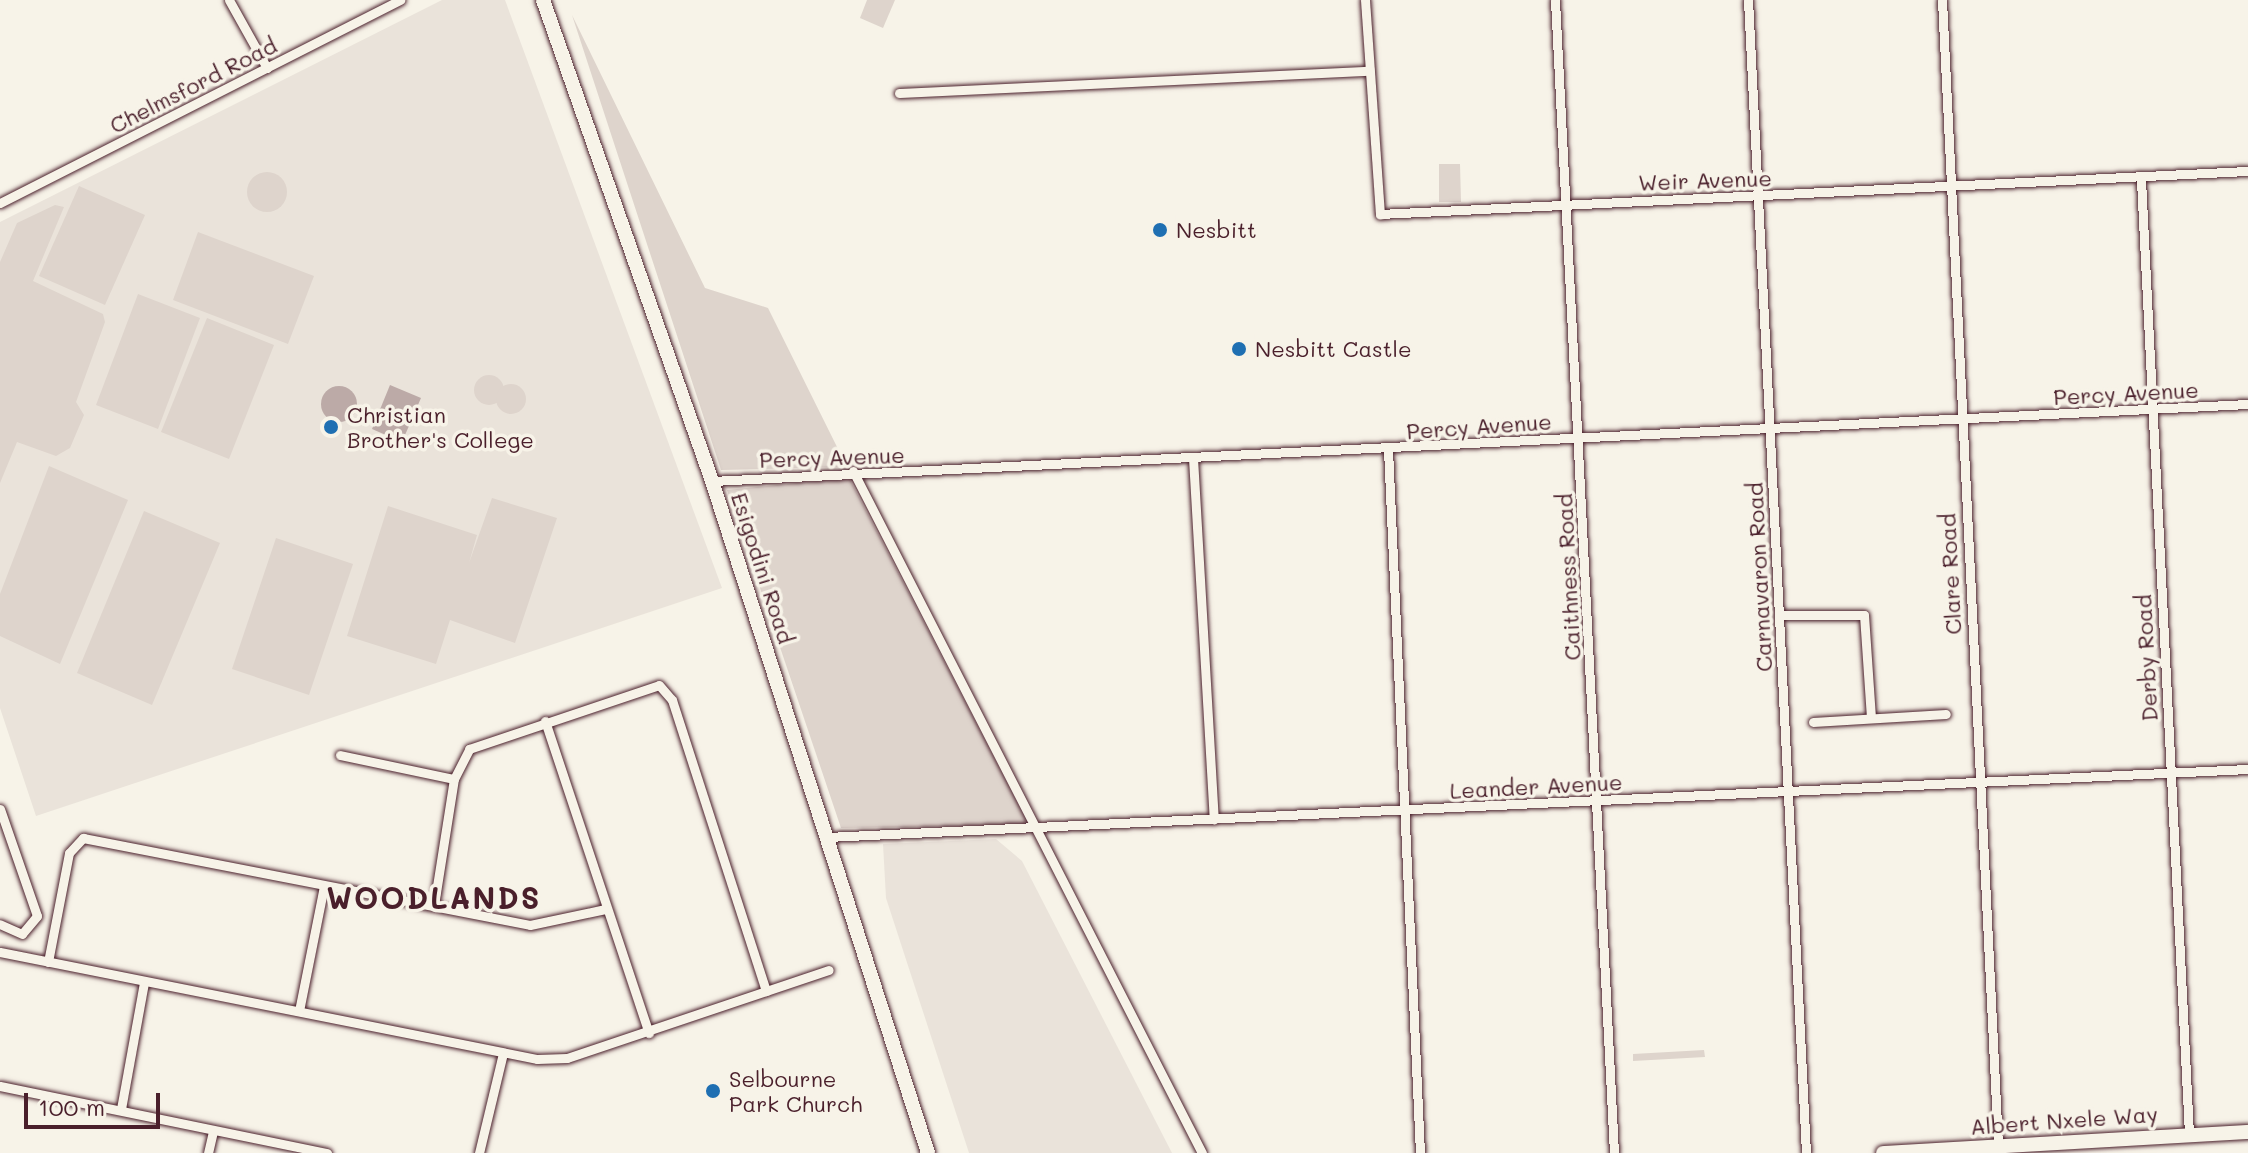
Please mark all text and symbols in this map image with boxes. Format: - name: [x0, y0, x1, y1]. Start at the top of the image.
- street label: Chelmsford Road: [105, 31, 281, 139]
- street label: Weir Avenue: [1638, 164, 1772, 196]
- place label: Nesbitt: [1176, 217, 1257, 243]
- marker: Nesbitt: [1151, 221, 1169, 239]
- place label: Nesbitt Castle: [1255, 336, 1412, 362]
- marker: Nesbitt Castle: [1230, 340, 1248, 358]
- street label: Percy Avenue: [2053, 376, 2199, 410]
- place label: Christian Brother's College: [347, 401, 534, 452]
- street label: Percy Avenue: [1405, 408, 1553, 444]
- marker: Christian Brother's College: [322, 418, 340, 436]
- street label: Percy Avenue: [759, 441, 905, 473]
- street label: Carnavaron Road: [1741, 482, 1777, 672]
- street label: Esigodini Road: [726, 489, 800, 647]
- street label: Caithness Road: [1550, 493, 1586, 661]
- street label: Clare Road: [1934, 513, 1966, 635]
- street label: Derby Road: [2129, 594, 2163, 722]
- street label: Leander Avenue: [1449, 768, 1623, 804]
- district label: WOODLANDS: [326, 879, 542, 915]
- place label: Selbourne Park Church: [729, 1065, 862, 1116]
- scale bar: [28, 1077, 164, 1127]
- marker: Selbourne Park Church: [704, 1082, 722, 1100]
- text: 100 m: [38, 1091, 105, 1122]
- street label: Albert Nxele Way: [1969, 1100, 2159, 1140]

